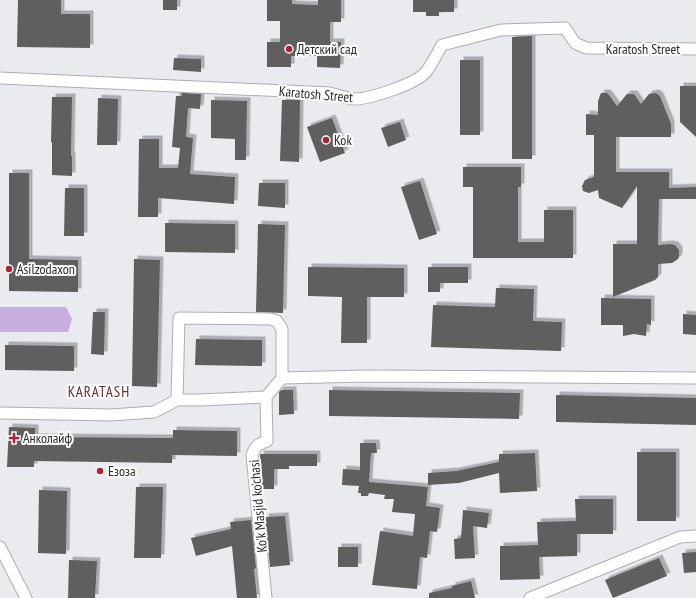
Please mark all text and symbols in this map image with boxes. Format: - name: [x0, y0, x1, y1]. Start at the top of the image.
- place label: Детский сад: [297, 40, 357, 58]
- street label: Karatosh Street: [606, 40, 680, 58]
- marker: Детский сад: [284, 44, 294, 54]
- street label: Karatosh Street: [278, 82, 354, 106]
- place label: Kok: [334, 131, 352, 149]
- marker: Kok: [321, 135, 331, 145]
- place label: Asilzodaxon: [17, 260, 75, 278]
- marker: Asilzodaxon: [4, 264, 14, 274]
- district label: KARATASH: [68, 382, 130, 401]
- place label: Анколайф: [23, 429, 72, 447]
- marker: Анколайф: [8, 432, 20, 444]
- street label: Ko'k Masjid ko'chasi: [245, 459, 271, 553]
- place label: Езоза: [108, 462, 135, 480]
- marker: Езоза: [95, 466, 105, 476]

